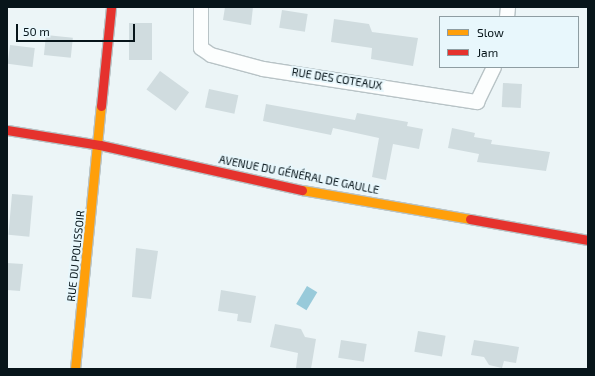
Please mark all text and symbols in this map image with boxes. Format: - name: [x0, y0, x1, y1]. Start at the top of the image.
- scale bar: [18, 16, 137, 42]
- legend: [439, 16, 579, 68]
- text: 50 m: [23, 24, 50, 38]
- text: Slow: [477, 25, 504, 39]
- text: Jam: [477, 45, 498, 59]
- street label: RUE DES COTEAUX: [291, 65, 383, 93]
- street label: AVENUE DU GÉNÉRAL DE GAULLE: [218, 153, 380, 197]
- street label: RUE DU POLISSOIR: [65, 210, 87, 302]

